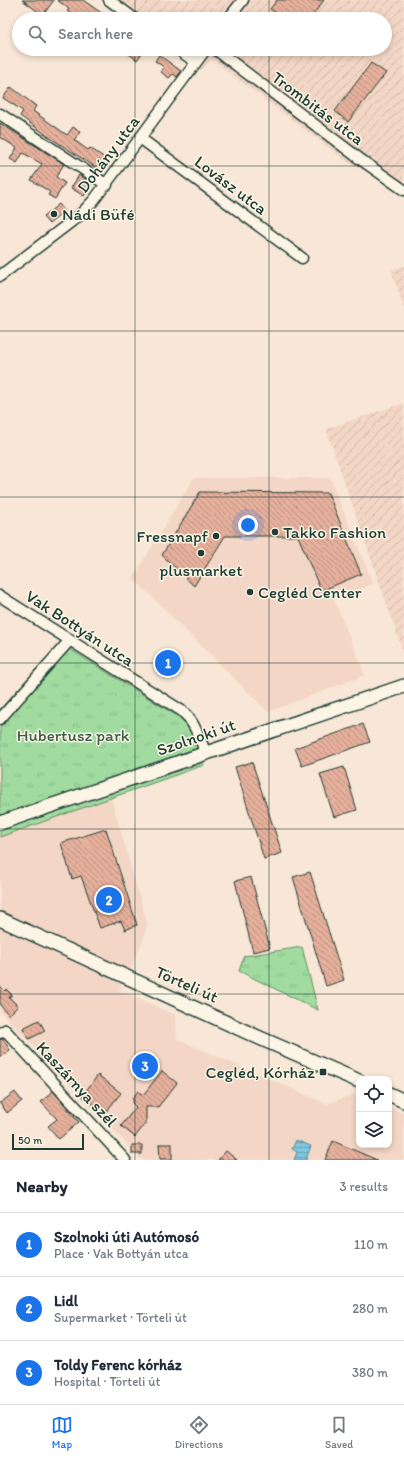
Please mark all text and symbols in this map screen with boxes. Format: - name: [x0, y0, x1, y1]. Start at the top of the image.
- search box: [12, 12, 392, 56]
- icon: search: [26, 23, 48, 45]
- text: Search here: [58, 25, 133, 43]
- street label: Trombitás utca: [268, 67, 368, 149]
- street label: Dohány utca: [73, 111, 144, 196]
- street label: Lovász utca: [191, 151, 271, 219]
- place label: Nádi Büfé: [62, 204, 135, 224]
- marker: Nádi Büfé: [49, 209, 59, 219]
- your location: [238, 515, 258, 535]
- place label: Takko Fashion: [283, 522, 386, 542]
- place label: Fressnapf: [137, 526, 209, 546]
- marker: Takko Fashion: [270, 527, 280, 537]
- marker: Fressnapf: [211, 531, 221, 541]
- marker: plusmarket: [196, 548, 206, 558]
- place label: plusmarket: [159, 560, 243, 580]
- place label: Cegléd Center: [258, 582, 362, 602]
- street label: Vak Bottyán utca: [22, 586, 138, 671]
- marker: Cegléd Center: [245, 587, 255, 597]
- pin: 1: [155, 648, 181, 678]
- street label: Szolnoki út: [154, 714, 239, 760]
- park label: Hubertusz park: [17, 725, 130, 745]
- pin: 2: [96, 885, 122, 915]
- street label: Törteli út: [153, 961, 221, 1007]
- street label: Kaszárnya szél: [32, 1037, 122, 1131]
- pin: 3: [132, 1051, 158, 1081]
- place label: Cegléd, Kórház: [206, 1062, 315, 1082]
- marker: Cegléd, Kórház: [318, 1067, 328, 1077]
- map controls: [356, 1076, 392, 1148]
- button: locate: [356, 1076, 392, 1112]
- button: layers: [356, 1112, 392, 1148]
- scale bar: [12, 1132, 84, 1151]
- text: 50 m: [18, 1134, 42, 1147]
- text: Nearby: [16, 1176, 68, 1196]
- text: 3 results: [339, 1179, 388, 1194]
- text: Szolnoki úti Autómosó: [54, 1228, 199, 1246]
- text: 1: [26, 1237, 32, 1252]
- text: 110 m: [354, 1237, 388, 1252]
- text: Place · Vak Bottyán utca: [54, 1246, 189, 1261]
- text: Lidl: [54, 1292, 78, 1310]
- text: 2: [26, 1301, 32, 1316]
- text: 280 m: [352, 1301, 388, 1316]
- text: Supermarket · Törteli út: [54, 1310, 187, 1325]
- text: Toldy Ferenc kórház: [54, 1356, 182, 1374]
- text: 3: [25, 1365, 33, 1380]
- text: 380 m: [352, 1365, 388, 1380]
- text: Hospital · Törteli út: [54, 1374, 160, 1389]
- tab: Map: [51, 1414, 73, 1451]
- tab: Directions: [175, 1414, 223, 1451]
- tab: Saved: [325, 1414, 353, 1451]

